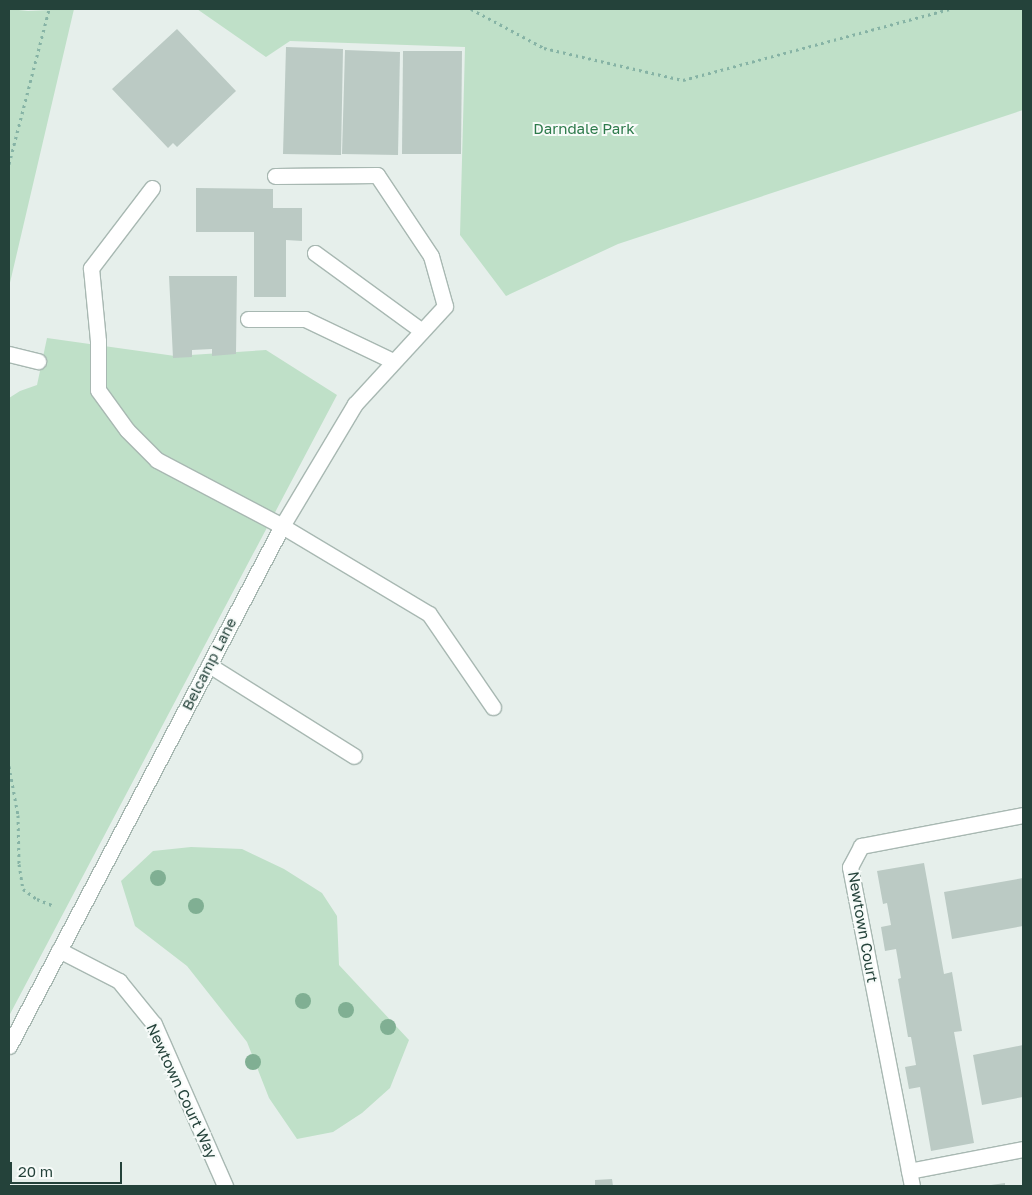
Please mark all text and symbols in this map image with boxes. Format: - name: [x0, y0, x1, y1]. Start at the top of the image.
- park label: Darndale Park: [533, 120, 635, 138]
- street label: Belcamp Lane: [178, 615, 240, 713]
- street label: Newtown Court: [844, 870, 882, 984]
- street label: Newtown Court Way: [143, 1021, 221, 1161]
- scale bar: [12, 1152, 125, 1184]
- text: 20 m: [18, 1162, 53, 1180]

